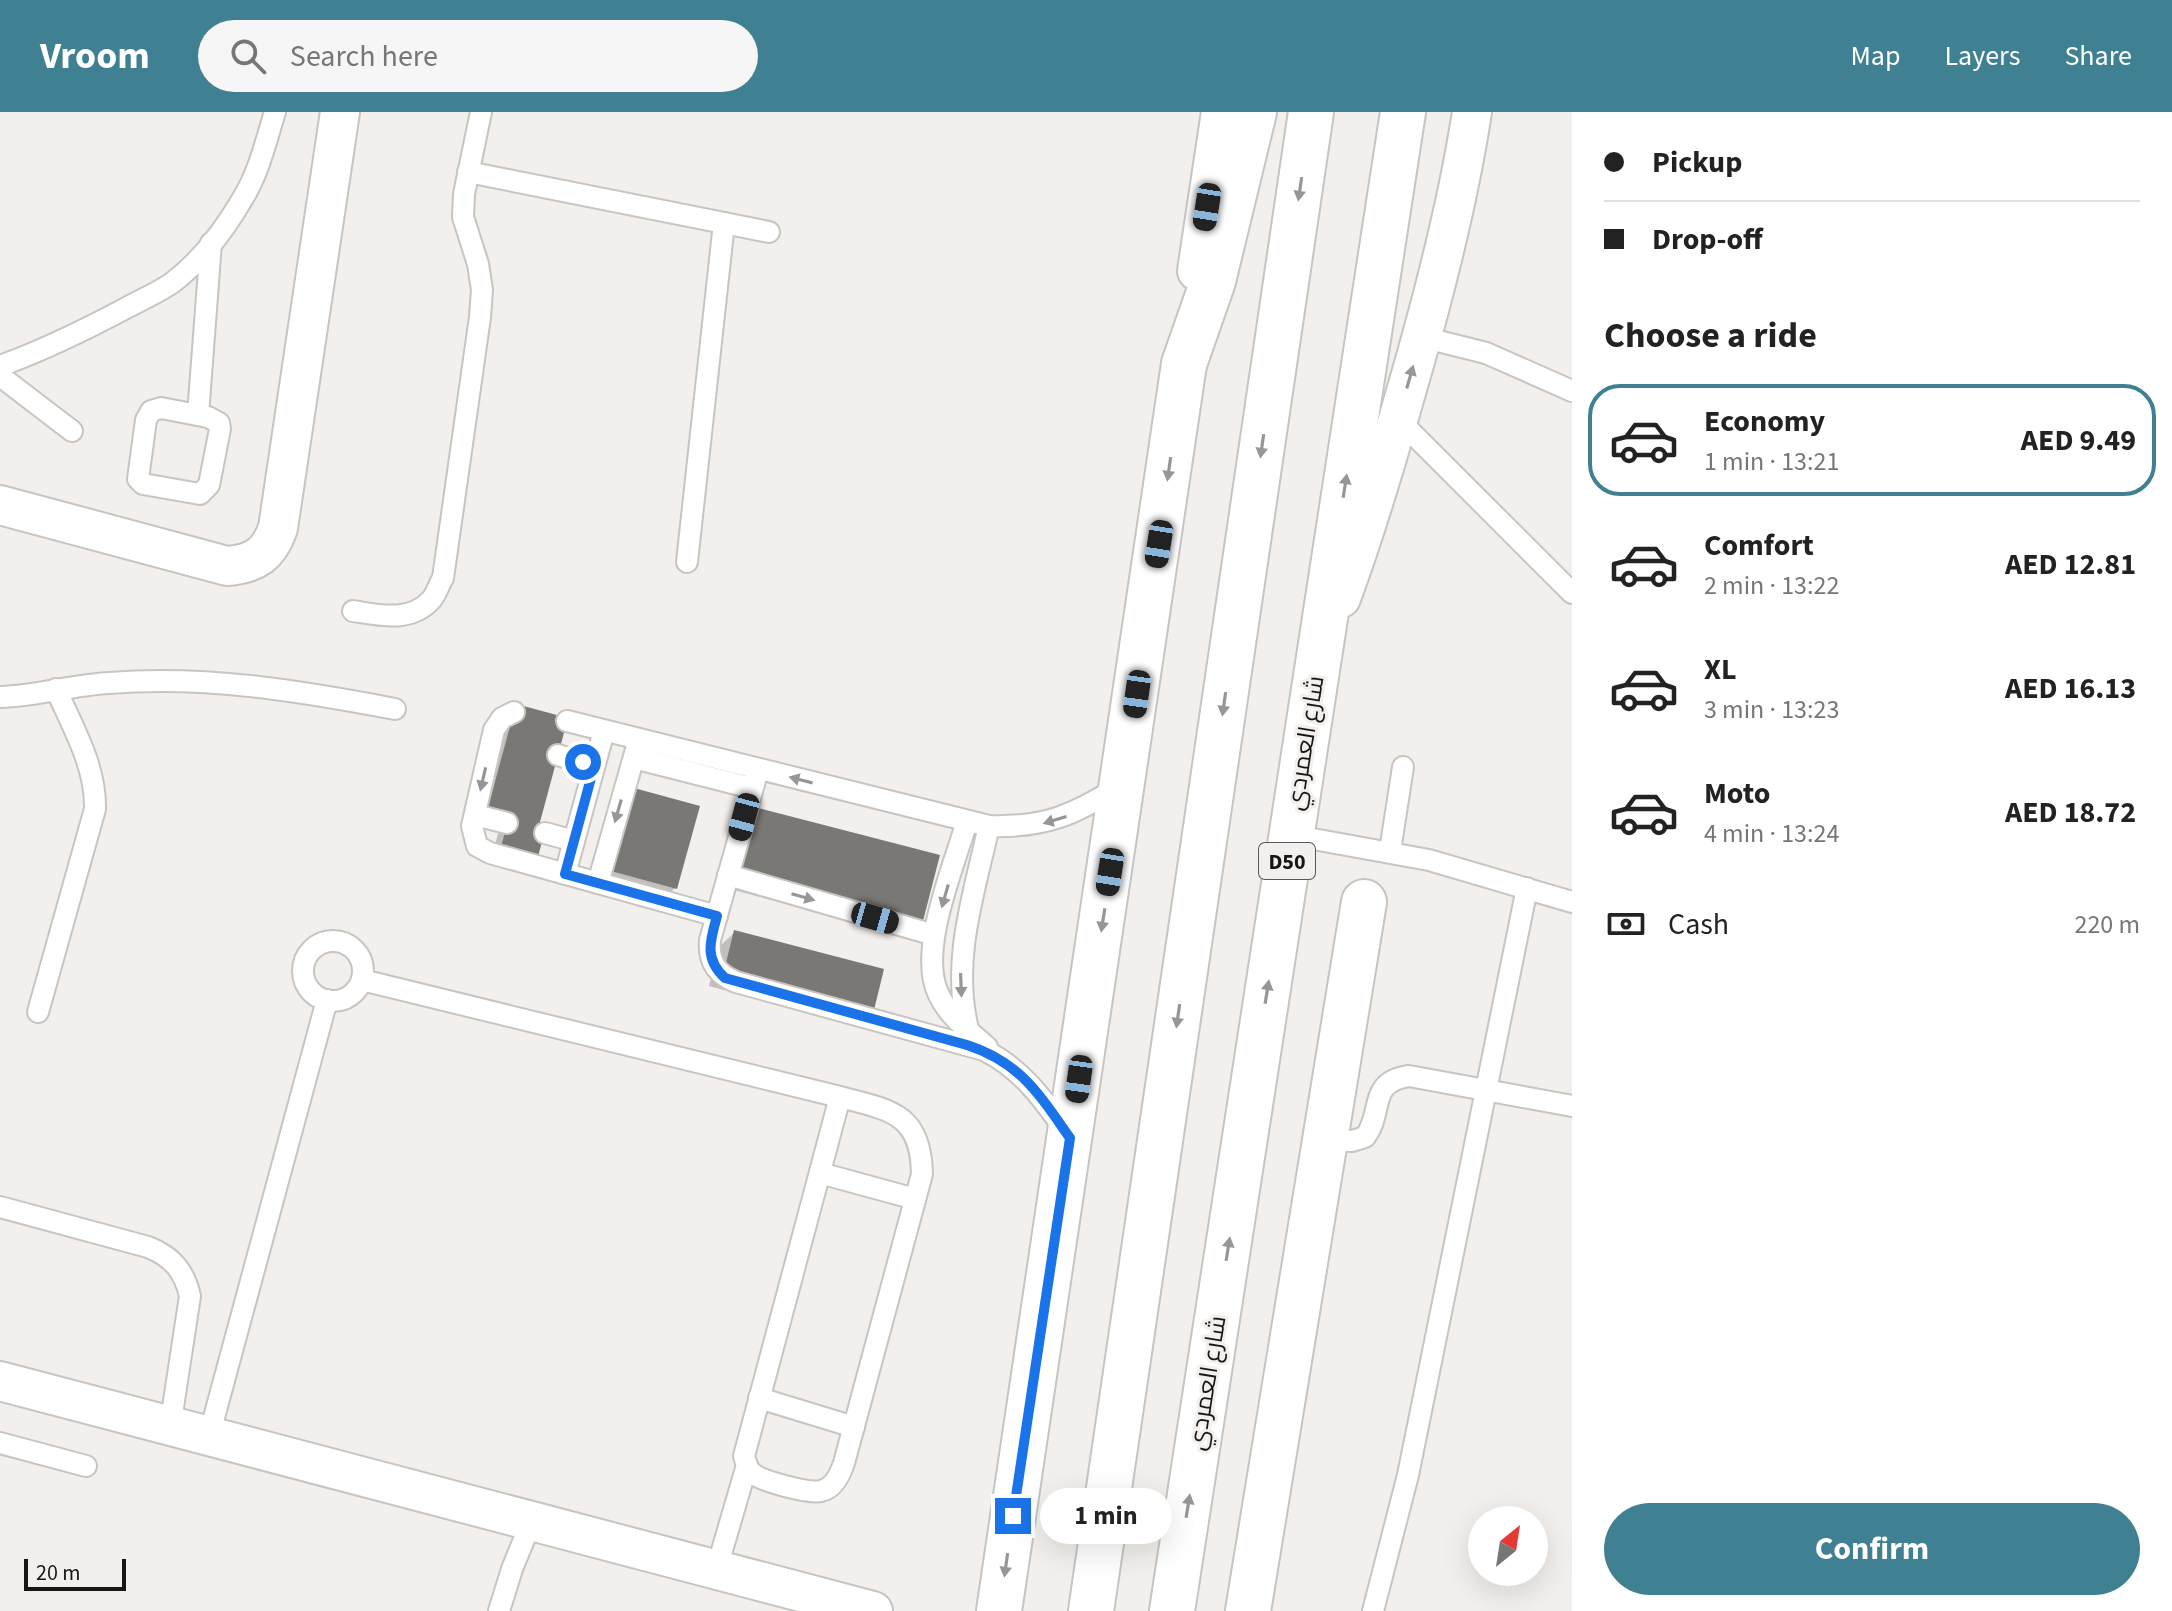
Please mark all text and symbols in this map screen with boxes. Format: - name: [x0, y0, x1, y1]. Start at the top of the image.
- search box: [198, 20, 758, 92]
- text: Vroom: [40, 29, 150, 83]
- icon: search: [226, 34, 270, 78]
- text: Search here: [290, 35, 438, 78]
- text: Map: [1850, 36, 1900, 76]
- text: Layers: [1944, 36, 2020, 76]
- text: Share: [2064, 36, 2132, 76]
- text: Pickup: [1652, 141, 1742, 184]
- one-way arrow: [1293, 177, 1306, 202]
- car: [1191, 181, 1223, 233]
- text: Drop-off: [1652, 218, 1763, 261]
- text: Choose a ride: [1604, 310, 1817, 361]
- one-way arrow: [1405, 365, 1417, 390]
- text: Economy: [1704, 400, 1825, 443]
- icon: car: [1608, 404, 1680, 476]
- text: AED 9.49: [2021, 419, 2136, 462]
- one-way arrow: [1255, 434, 1268, 459]
- text: 1 min · 13:21: [1704, 443, 1839, 480]
- one-way arrow: [1162, 457, 1175, 482]
- one-way arrow: [1339, 473, 1352, 498]
- car: [1143, 518, 1175, 570]
- text: Comfort: [1704, 524, 1814, 567]
- icon: car: [1608, 528, 1680, 600]
- text: AED 12.81: [2005, 543, 2136, 586]
- text: 2 min · 13:22: [1704, 567, 1839, 604]
- text: XL: [1704, 648, 1737, 691]
- icon: car: [1608, 652, 1680, 724]
- text: AED 16.13: [2005, 667, 2136, 710]
- car: [1122, 669, 1152, 719]
- street label: شارع العمردي: [1278, 673, 1333, 813]
- text: 3 min · 13:23: [1704, 691, 1839, 728]
- one-way arrow: [1217, 692, 1230, 717]
- route start: [565, 744, 601, 780]
- one-way arrow: [476, 766, 489, 791]
- text: Moto: [1704, 772, 1770, 815]
- one-way arrow: [789, 774, 814, 786]
- icon: car: [1608, 776, 1680, 848]
- car: [726, 791, 762, 843]
- text: AED 18.72: [2005, 791, 2136, 834]
- one-way arrow: [611, 800, 624, 824]
- one-way arrow: [1042, 814, 1066, 827]
- text: 4 min · 13:24: [1704, 815, 1839, 852]
- road number: D50: [1259, 843, 1315, 879]
- car: [1094, 846, 1126, 898]
- one-way arrow: [938, 884, 951, 908]
- one-way arrow: [792, 891, 816, 904]
- car: [849, 900, 901, 936]
- icon: cash: [1604, 902, 1648, 946]
- text: Cash: [1668, 903, 1729, 946]
- text: 220 m: [2074, 906, 2140, 943]
- one-way arrow: [1096, 908, 1108, 933]
- one-way arrow: [954, 973, 967, 998]
- one-way arrow: [1261, 979, 1274, 1004]
- one-way arrow: [1171, 1004, 1184, 1029]
- car: [1064, 1054, 1094, 1104]
- one-way arrow: [1222, 1236, 1234, 1261]
- street label: شارع العمردي: [1180, 1313, 1235, 1453]
- callout: 1 min: [1041, 1488, 1173, 1544]
- one-way arrow: [1183, 1493, 1195, 1518]
- text: 1 min: [1074, 1497, 1138, 1534]
- route end: [995, 1498, 1031, 1534]
- button: Confirm: [1604, 1503, 2140, 1595]
- north arrow: [1468, 1506, 1548, 1586]
- map controls: [1468, 1506, 1548, 1586]
- one-way arrow: [999, 1553, 1012, 1578]
- scale bar: [24, 1555, 126, 1591]
- text: 20 m: [36, 1557, 81, 1589]

